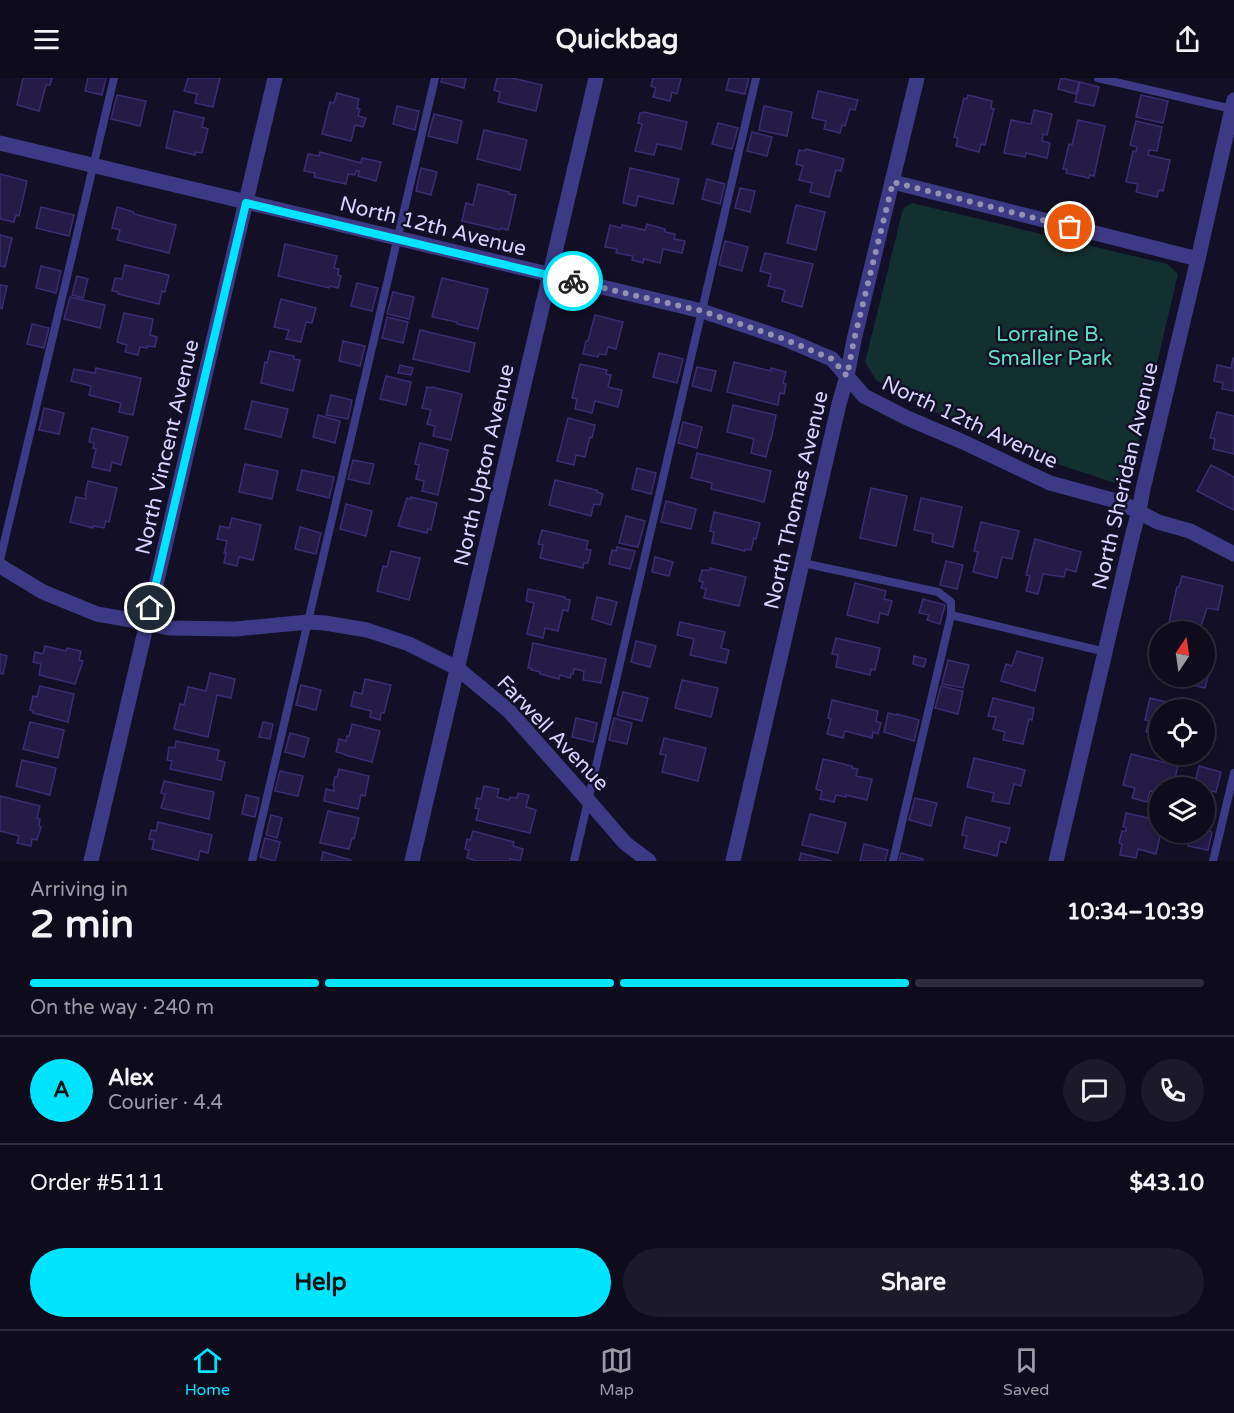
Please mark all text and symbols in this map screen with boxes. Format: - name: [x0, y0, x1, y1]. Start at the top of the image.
- icon: menu: [30, 23, 63, 56]
- text: Quickbag: [555, 23, 679, 56]
- icon: share: [1171, 23, 1204, 56]
- street label: North 12th Avenue: [337, 191, 529, 262]
- pin: [1044, 201, 1095, 252]
- icon: bag: [1053, 210, 1086, 243]
- courier: [543, 251, 603, 311]
- icon: bike: [557, 265, 590, 298]
- park label: Lorraine B. Smaller Park: [988, 322, 1112, 371]
- street label: North Vincent Avenue: [131, 337, 204, 557]
- street label: North Sheridan Avenue: [1087, 360, 1164, 592]
- street label: North Upton Avenue: [449, 362, 520, 568]
- street label: North 12th Avenue: [878, 371, 1062, 474]
- street label: North Thomas Avenue: [759, 388, 834, 612]
- pin: [124, 582, 175, 633]
- icon: home: [133, 591, 166, 624]
- north arrow: [1149, 621, 1215, 687]
- map controls: [1149, 621, 1215, 843]
- street label: Farwell Avenue: [491, 671, 614, 796]
- button: locate: [1149, 699, 1215, 765]
- button: layers: [1149, 777, 1215, 843]
- text: Arriving in: [30, 878, 128, 902]
- text: 10:34–10:39: [1067, 899, 1204, 925]
- text: 2 min: [30, 901, 134, 948]
- text: On the way · 240 m: [30, 996, 214, 1020]
- button: chat: [1063, 1059, 1126, 1122]
- button: phone: [1141, 1059, 1204, 1122]
- text: Alex: [108, 1065, 154, 1091]
- text: A: [53, 1077, 70, 1103]
- text: Courier · 4.4: [108, 1091, 223, 1115]
- text: Order #5111: [30, 1170, 165, 1196]
- text: $43.10: [1129, 1170, 1204, 1196]
- button: Help: [30, 1248, 611, 1317]
- button: Share: [623, 1248, 1204, 1317]
- tab: Home: [185, 1344, 230, 1400]
- tab: Map: [599, 1344, 634, 1400]
- tab: Saved: [1003, 1344, 1049, 1400]

